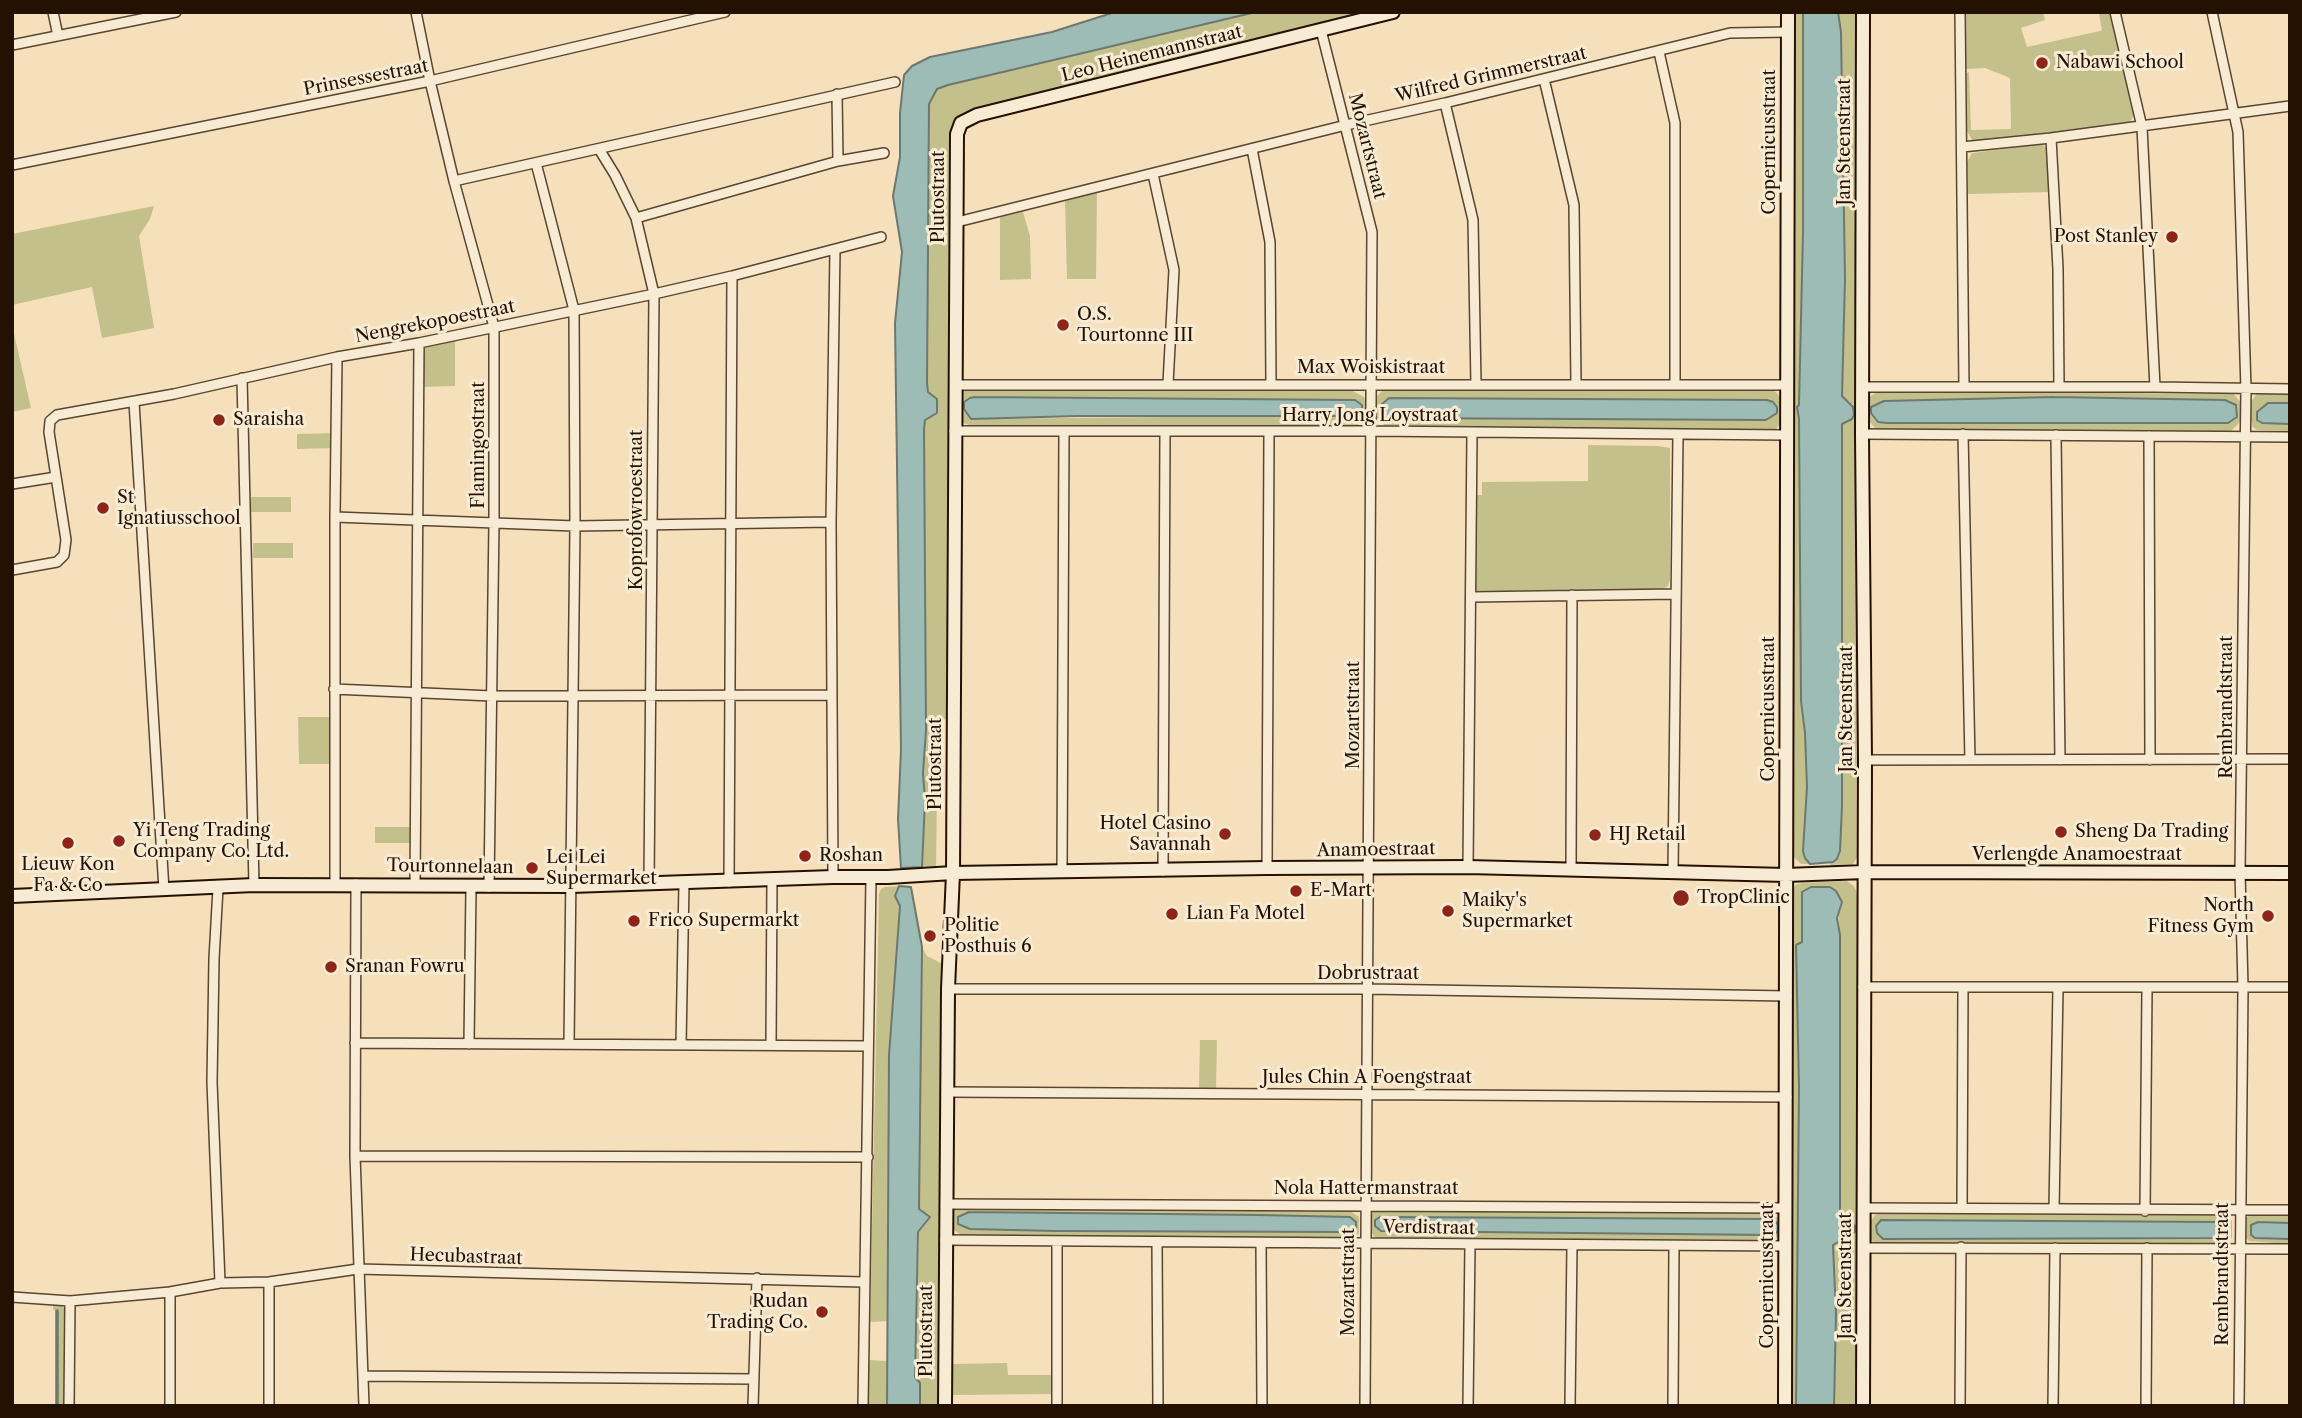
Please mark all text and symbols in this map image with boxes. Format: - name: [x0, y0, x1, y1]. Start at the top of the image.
- street label: Leo Heinemannstraat: [1059, 21, 1245, 87]
- street label: Wilfred Grimmerstraat: [1393, 42, 1589, 108]
- place label: Nabawi School: [2056, 52, 2184, 74]
- street label: Prinsessestraat: [302, 55, 430, 101]
- marker: Nabawi School: [2034, 55, 2050, 71]
- street label: Copernicusstraat: [1759, 69, 1781, 215]
- street label: Jan Steenstraat: [1834, 78, 1856, 206]
- street label: Mozartstraat: [1343, 91, 1391, 201]
- street label: Plutostraat: [928, 151, 950, 243]
- place label: Post Stanley: [2054, 226, 2158, 248]
- marker: Post Stanley: [2164, 229, 2180, 245]
- street label: Nengrekopoestraat: [353, 296, 517, 348]
- place label: O.S. Tourtonne III: [1077, 304, 1194, 346]
- marker: O.S. Tourtonne III: [1055, 317, 1071, 333]
- street label: Max Woiskistraat: [1297, 357, 1445, 379]
- street label: Flamingostraat: [468, 381, 490, 509]
- street label: Harry Jong Loystraat: [1282, 405, 1458, 427]
- place label: Saraisha: [233, 409, 304, 431]
- marker: Saraisha: [211, 412, 227, 428]
- street label: Koprofowroestraat: [626, 430, 648, 590]
- place label: St Ignatiusschool: [117, 487, 241, 530]
- marker: St Ignatiusschool: [95, 500, 111, 516]
- street label: Rembrandtstraat: [2216, 635, 2238, 779]
- street label: Copernicusstraat: [1758, 636, 1780, 782]
- street label: Jan Steenstraat: [1836, 645, 1858, 773]
- street label: Mozartstraat: [1343, 661, 1365, 769]
- street label: Plutostraat: [925, 718, 947, 810]
- place label: Hotel Casino Savannah: [1099, 813, 1211, 856]
- place label: Yi Teng Trading Company Co. Ltd.: [133, 820, 289, 862]
- place label: Sheng Da Trading: [2075, 821, 2228, 843]
- place label: HJ Retail: [1609, 824, 1686, 846]
- marker: Sheng Da Trading: [2053, 824, 2069, 840]
- marker: Hotel Casino Savannah: [1217, 826, 1233, 842]
- marker: HJ Retail: [1587, 827, 1603, 843]
- marker: Yi Teng Trading Company Co. Ltd.: [111, 833, 127, 849]
- marker: Lieuw Kon Fa & Co: [60, 835, 76, 851]
- street label: Anamoestraat: [1316, 838, 1436, 862]
- street label: Verlengde Anamoestraat: [1972, 844, 2182, 866]
- place label: Roshan: [819, 845, 883, 867]
- place label: Lei Lei Supermarket: [546, 847, 657, 890]
- marker: Roshan: [797, 848, 813, 864]
- place label: Lieuw Kon Fa & Co: [21, 854, 115, 896]
- street label: Tourtonnelaan: [386, 855, 514, 879]
- marker: Lei Lei Supermarket: [524, 860, 540, 876]
- place label: E-Mart: [1310, 880, 1372, 902]
- marker: E-Mart: [1288, 883, 1304, 899]
- place label: TropClinic: [1697, 887, 1790, 909]
- marker: TropClinic: [1671, 888, 1691, 908]
- place label: Maiky's Supermarket: [1462, 890, 1573, 932]
- place label: North Fitness Gym: [2147, 895, 2254, 937]
- place label: Lian Fa Motel: [1186, 903, 1305, 925]
- marker: Maiky's Supermarket: [1440, 903, 1456, 919]
- marker: Lian Fa Motel: [1164, 906, 1180, 922]
- marker: North Fitness Gym: [2260, 908, 2276, 924]
- place label: Frico Supermarkt: [648, 910, 799, 932]
- marker: Frico Supermarkt: [626, 913, 642, 929]
- place label: Politie Posthuis 6: [944, 915, 1032, 958]
- marker: Politie Posthuis 6: [922, 928, 938, 944]
- place label: Sranan Fowru: [345, 956, 465, 978]
- marker: Sranan Fowru: [323, 959, 339, 975]
- street label: Dobrustraat: [1317, 963, 1419, 985]
- street label: Jules Chin A Foengstraat: [1262, 1067, 1472, 1089]
- street label: Nola Hattermanstraat: [1274, 1178, 1458, 1200]
- street label: Rembrandtstraat: [2212, 1202, 2234, 1346]
- street label: Copernicusstraat: [1757, 1203, 1779, 1349]
- street label: Jan Steenstraat: [1835, 1212, 1857, 1340]
- street label: Verdistraat: [1383, 1216, 1475, 1240]
- street label: Mozartstraat: [1338, 1228, 1360, 1336]
- street label: Hecubastraat: [409, 1244, 523, 1270]
- street label: Plutostraat: [916, 1285, 938, 1377]
- place label: Rudan Trading Co.: [707, 1291, 808, 1334]
- marker: Rudan Trading Co.: [814, 1304, 830, 1320]

